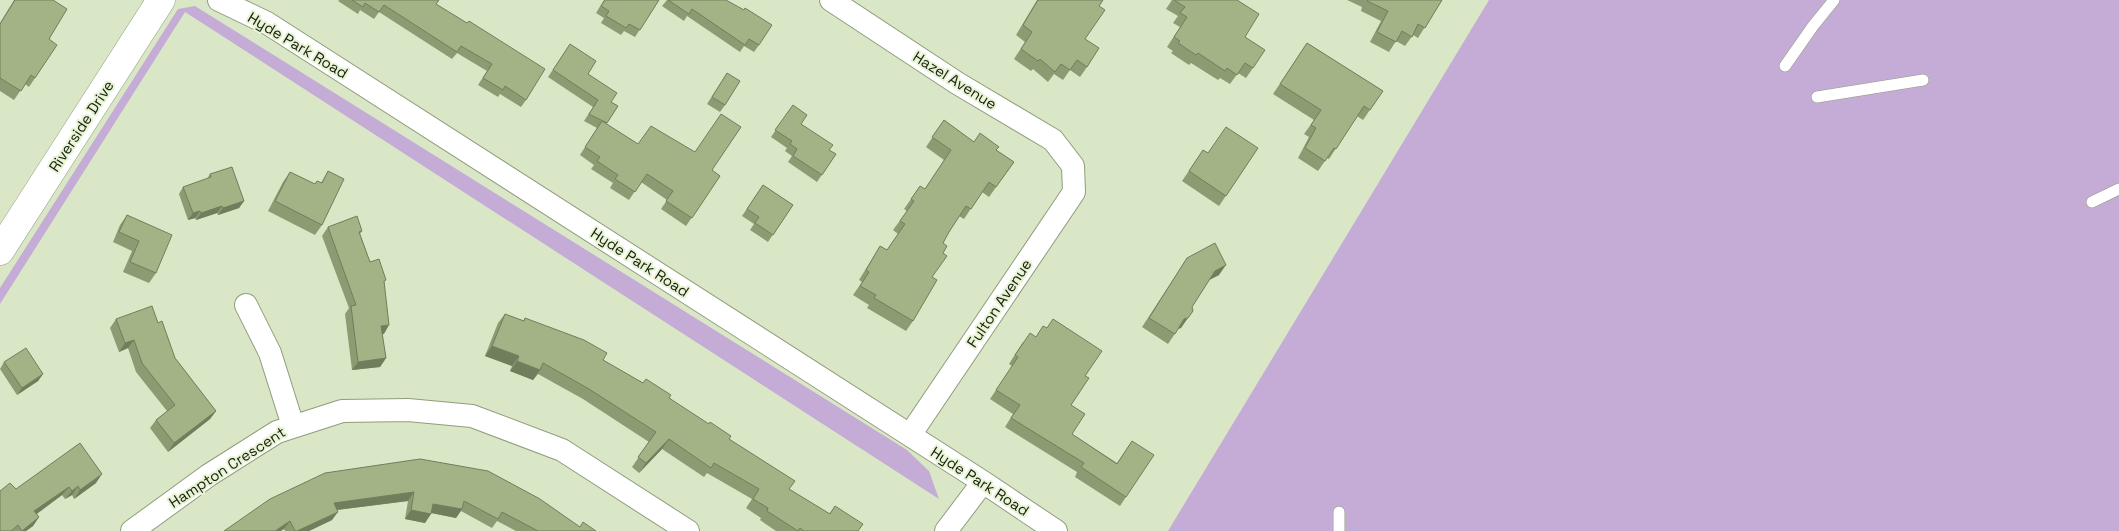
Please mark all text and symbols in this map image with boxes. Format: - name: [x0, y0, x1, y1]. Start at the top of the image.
- street label: Hyde Park Road: [245, 8, 351, 82]
- street label: Hazel Avenue: [910, 47, 1000, 113]
- street label: Riverside Drive: [44, 77, 118, 175]
- street label: Hyde Park Road: [587, 223, 693, 301]
- street label: Fulton Avenue: [962, 255, 1036, 351]
- street label: Hampton Crescent: [165, 422, 289, 512]
- street label: Hyde Park Road: [927, 442, 1033, 520]

